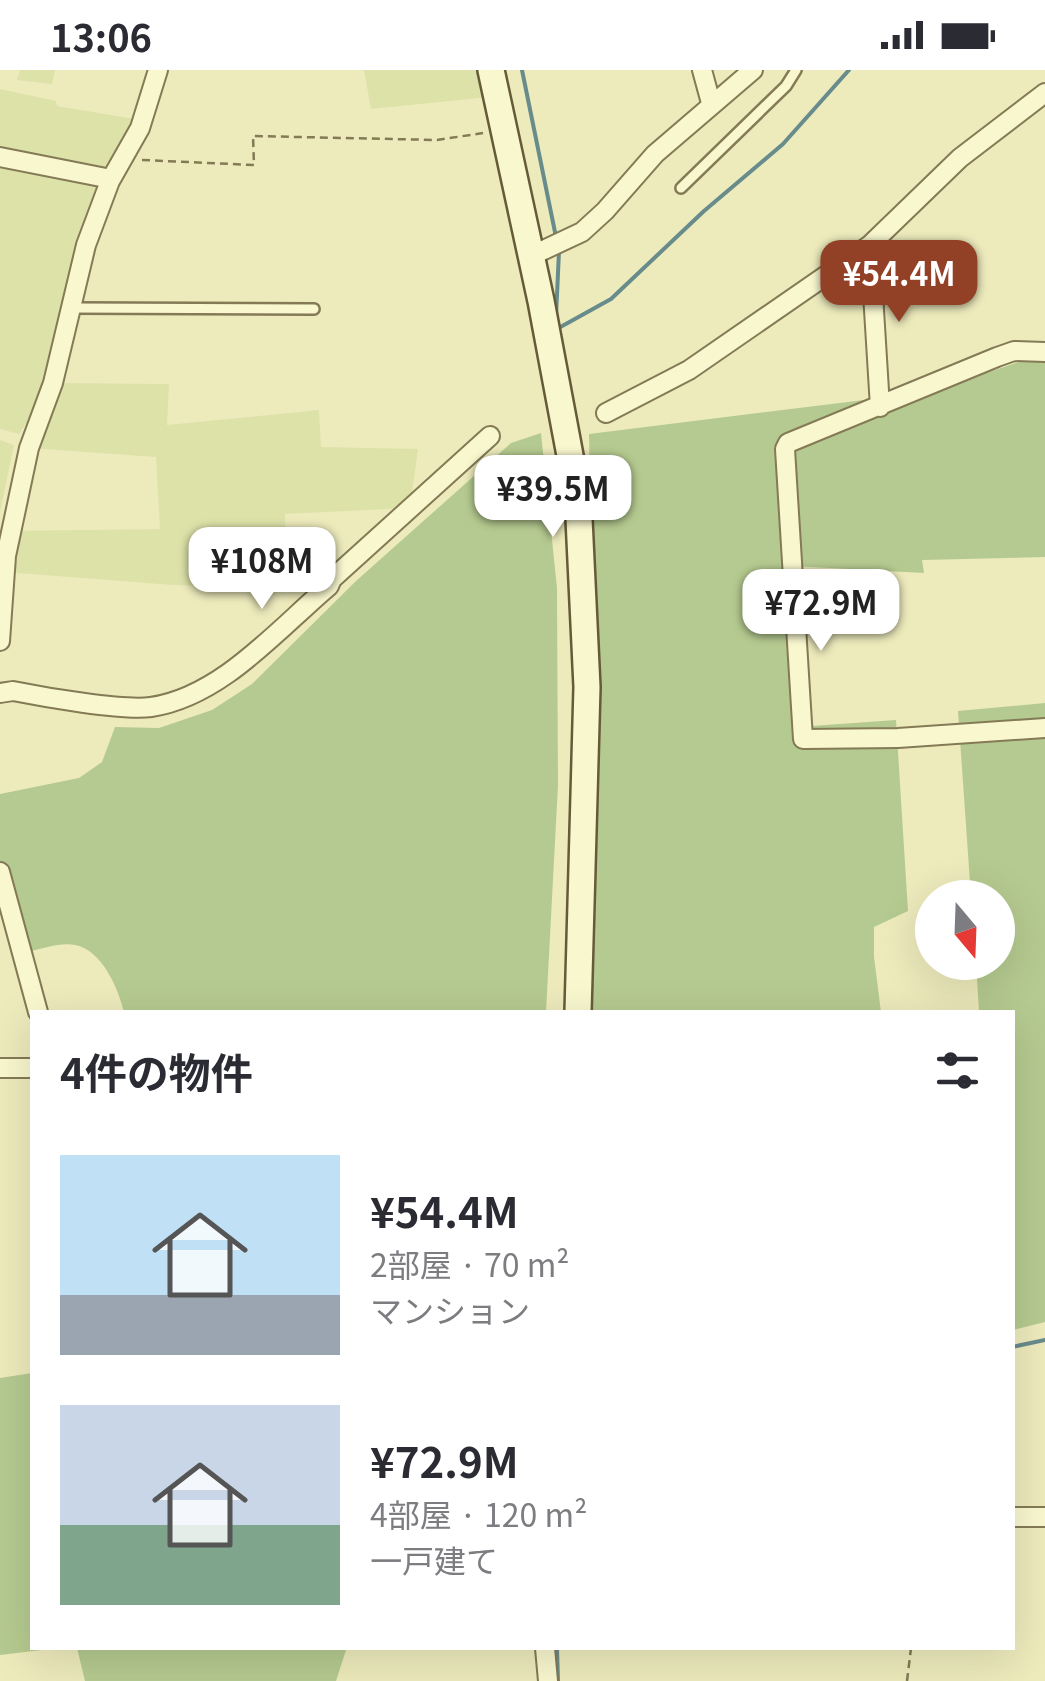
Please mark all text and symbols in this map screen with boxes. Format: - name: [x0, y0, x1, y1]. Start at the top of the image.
- text: 13:06: [50, 8, 152, 63]
- pin: ¥54.4M: [818, 240, 980, 325]
- text: ¥54.4M: [842, 249, 956, 295]
- pin: ¥39.5M: [472, 455, 634, 540]
- text: ¥39.5M: [496, 464, 610, 510]
- pin: ¥108M: [192, 527, 332, 612]
- text: ¥108M: [211, 536, 313, 582]
- pin: ¥72.9M: [740, 569, 902, 654]
- text: ¥72.9M: [764, 578, 878, 624]
- north arrow: [915, 880, 1015, 980]
- map controls: [915, 880, 1015, 980]
- text: 4件の物件: [60, 1040, 253, 1101]
- icon: filters: [930, 1043, 985, 1098]
- text: ¥54.4M: [370, 1179, 519, 1240]
- icon: home: [140, 1195, 260, 1315]
- text: 2部屋 · 70 m²: [370, 1240, 570, 1286]
- text: マンション: [370, 1286, 530, 1332]
- text: ¥72.9M: [370, 1429, 519, 1490]
- icon: home: [140, 1445, 260, 1565]
- text: 4部屋 · 120 m²: [370, 1490, 587, 1536]
- text: 一戸建て: [370, 1536, 498, 1582]

